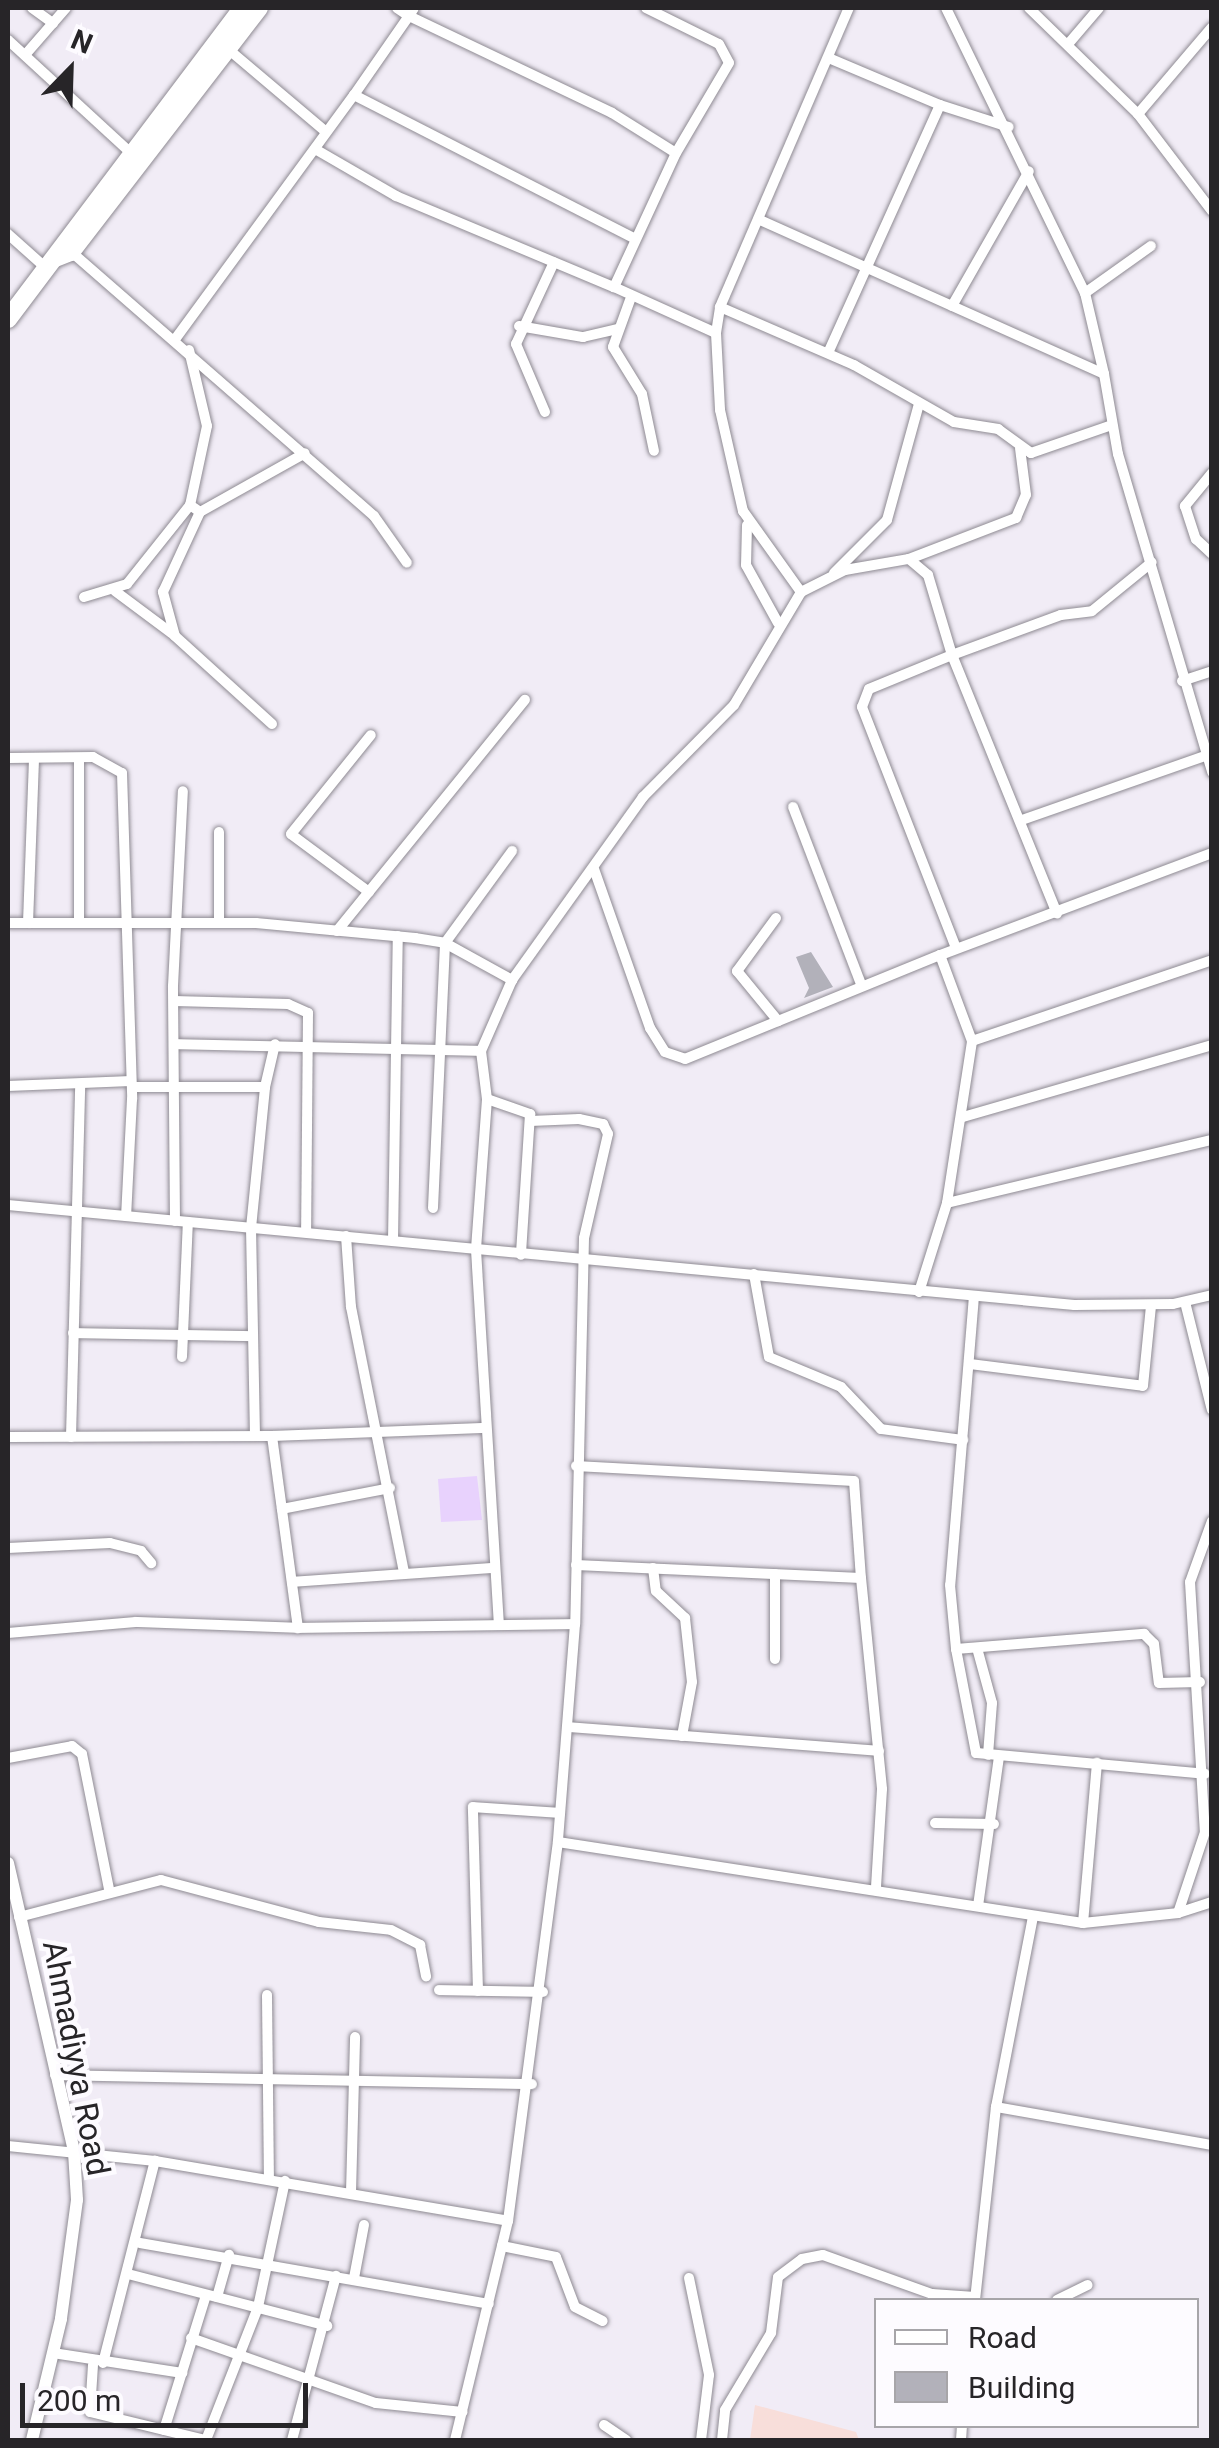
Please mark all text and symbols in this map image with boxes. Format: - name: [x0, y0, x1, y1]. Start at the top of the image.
- north arrow: [20, 20, 120, 120]
- text: N: [66, 23, 97, 61]
- street label: Ahmadiyya Road: [34, 1937, 118, 2179]
- legend: [874, 2298, 1199, 2428]
- text: Road: [968, 2320, 1037, 2355]
- scale bar: [25, 2363, 312, 2425]
- text: Building: [968, 2370, 1075, 2405]
- text: 200 m: [37, 2383, 121, 2418]

